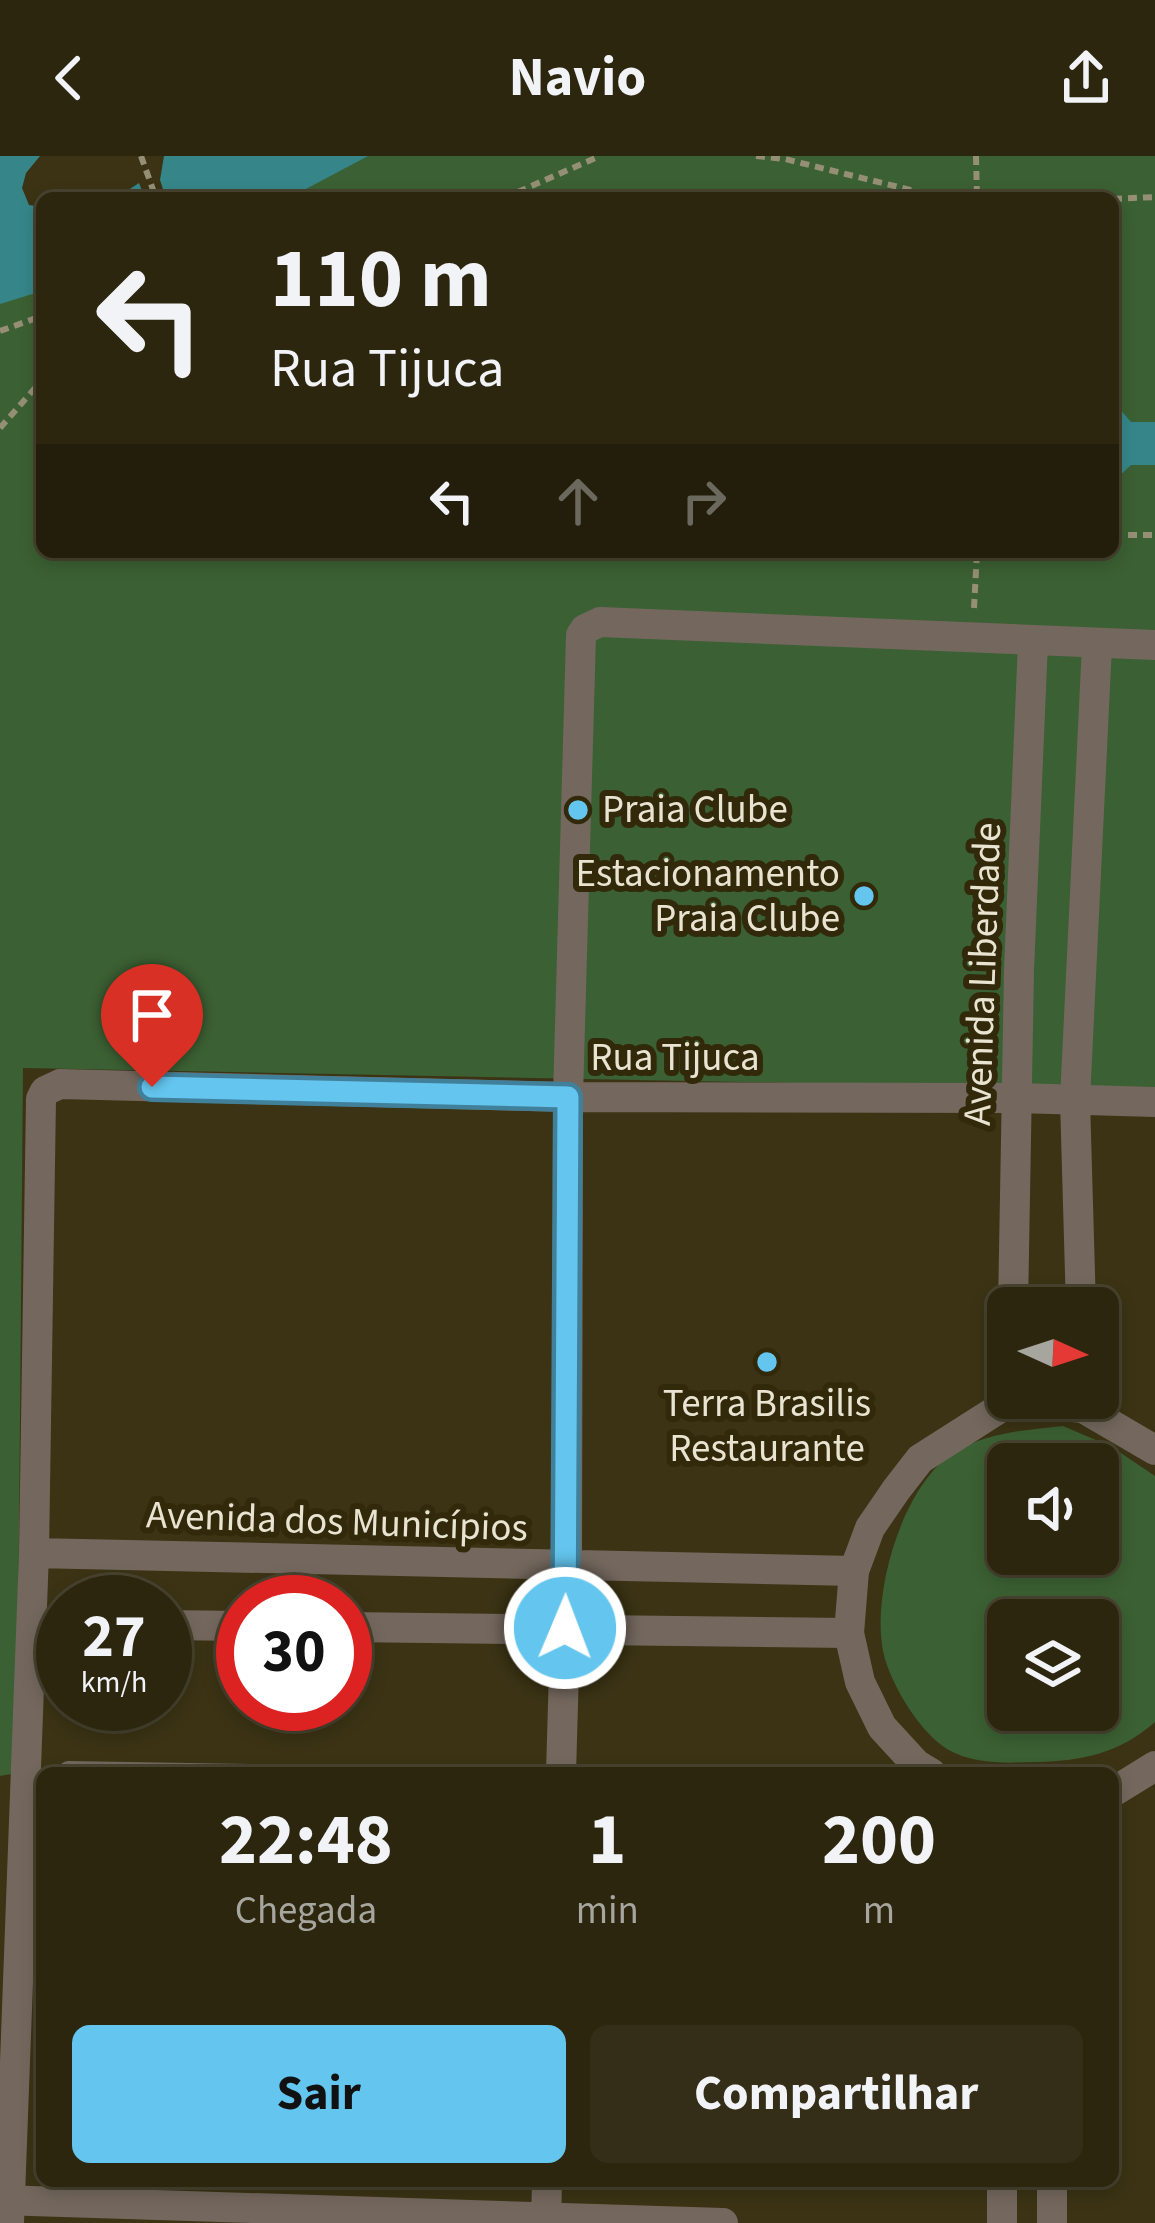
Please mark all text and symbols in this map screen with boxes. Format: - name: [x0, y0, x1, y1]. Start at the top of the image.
- text: Navio: [509, 40, 646, 117]
- icon: back: [36, 45, 102, 111]
- icon: share: [1053, 45, 1119, 111]
- text: 110 m: [270, 220, 492, 340]
- icon: left: [72, 240, 228, 396]
- text: Rua Tijuca: [270, 331, 504, 408]
- icon: left: [419, 468, 485, 534]
- icon: ahead: [545, 468, 611, 534]
- icon: right: [671, 468, 737, 534]
- place label: Praia Clube: [602, 782, 788, 838]
- marker: Praia Clube: [565, 797, 591, 823]
- street label: Avenida Liberdade: [950, 821, 1016, 1127]
- place label: Estacionamento Praia Clube: [576, 846, 840, 947]
- marker: Estacionamento Praia Clube: [851, 883, 877, 909]
- pin: [101, 964, 203, 1087]
- icon: arrive: [119, 982, 185, 1048]
- street label: Rua Tijuca: [590, 1030, 760, 1086]
- north arrow: [987, 1287, 1119, 1419]
- map controls: [987, 1287, 1119, 1731]
- marker: Terra Brasilis Restaurante: [754, 1349, 780, 1375]
- place label: Terra Brasilis Restaurante: [663, 1376, 871, 1477]
- button: sound: [987, 1443, 1119, 1575]
- street label: Avenida dos Municípios: [145, 1487, 529, 1557]
- position arrow: [502, 1565, 628, 1691]
- speed limit sign: 30: [216, 1575, 372, 1731]
- text: 27: [82, 1595, 146, 1680]
- button: layers: [987, 1599, 1119, 1731]
- text: km/h: [81, 1661, 147, 1704]
- text: 22:48: [219, 1789, 393, 1892]
- text: 1: [588, 1789, 626, 1892]
- text: 200: [822, 1789, 936, 1892]
- text: Chegada: [235, 1883, 377, 1939]
- text: min: [576, 1883, 639, 1939]
- text: m: [863, 1883, 895, 1939]
- button: Sair: [72, 2025, 566, 2163]
- button: Compartilhar: [590, 2025, 1083, 2163]

